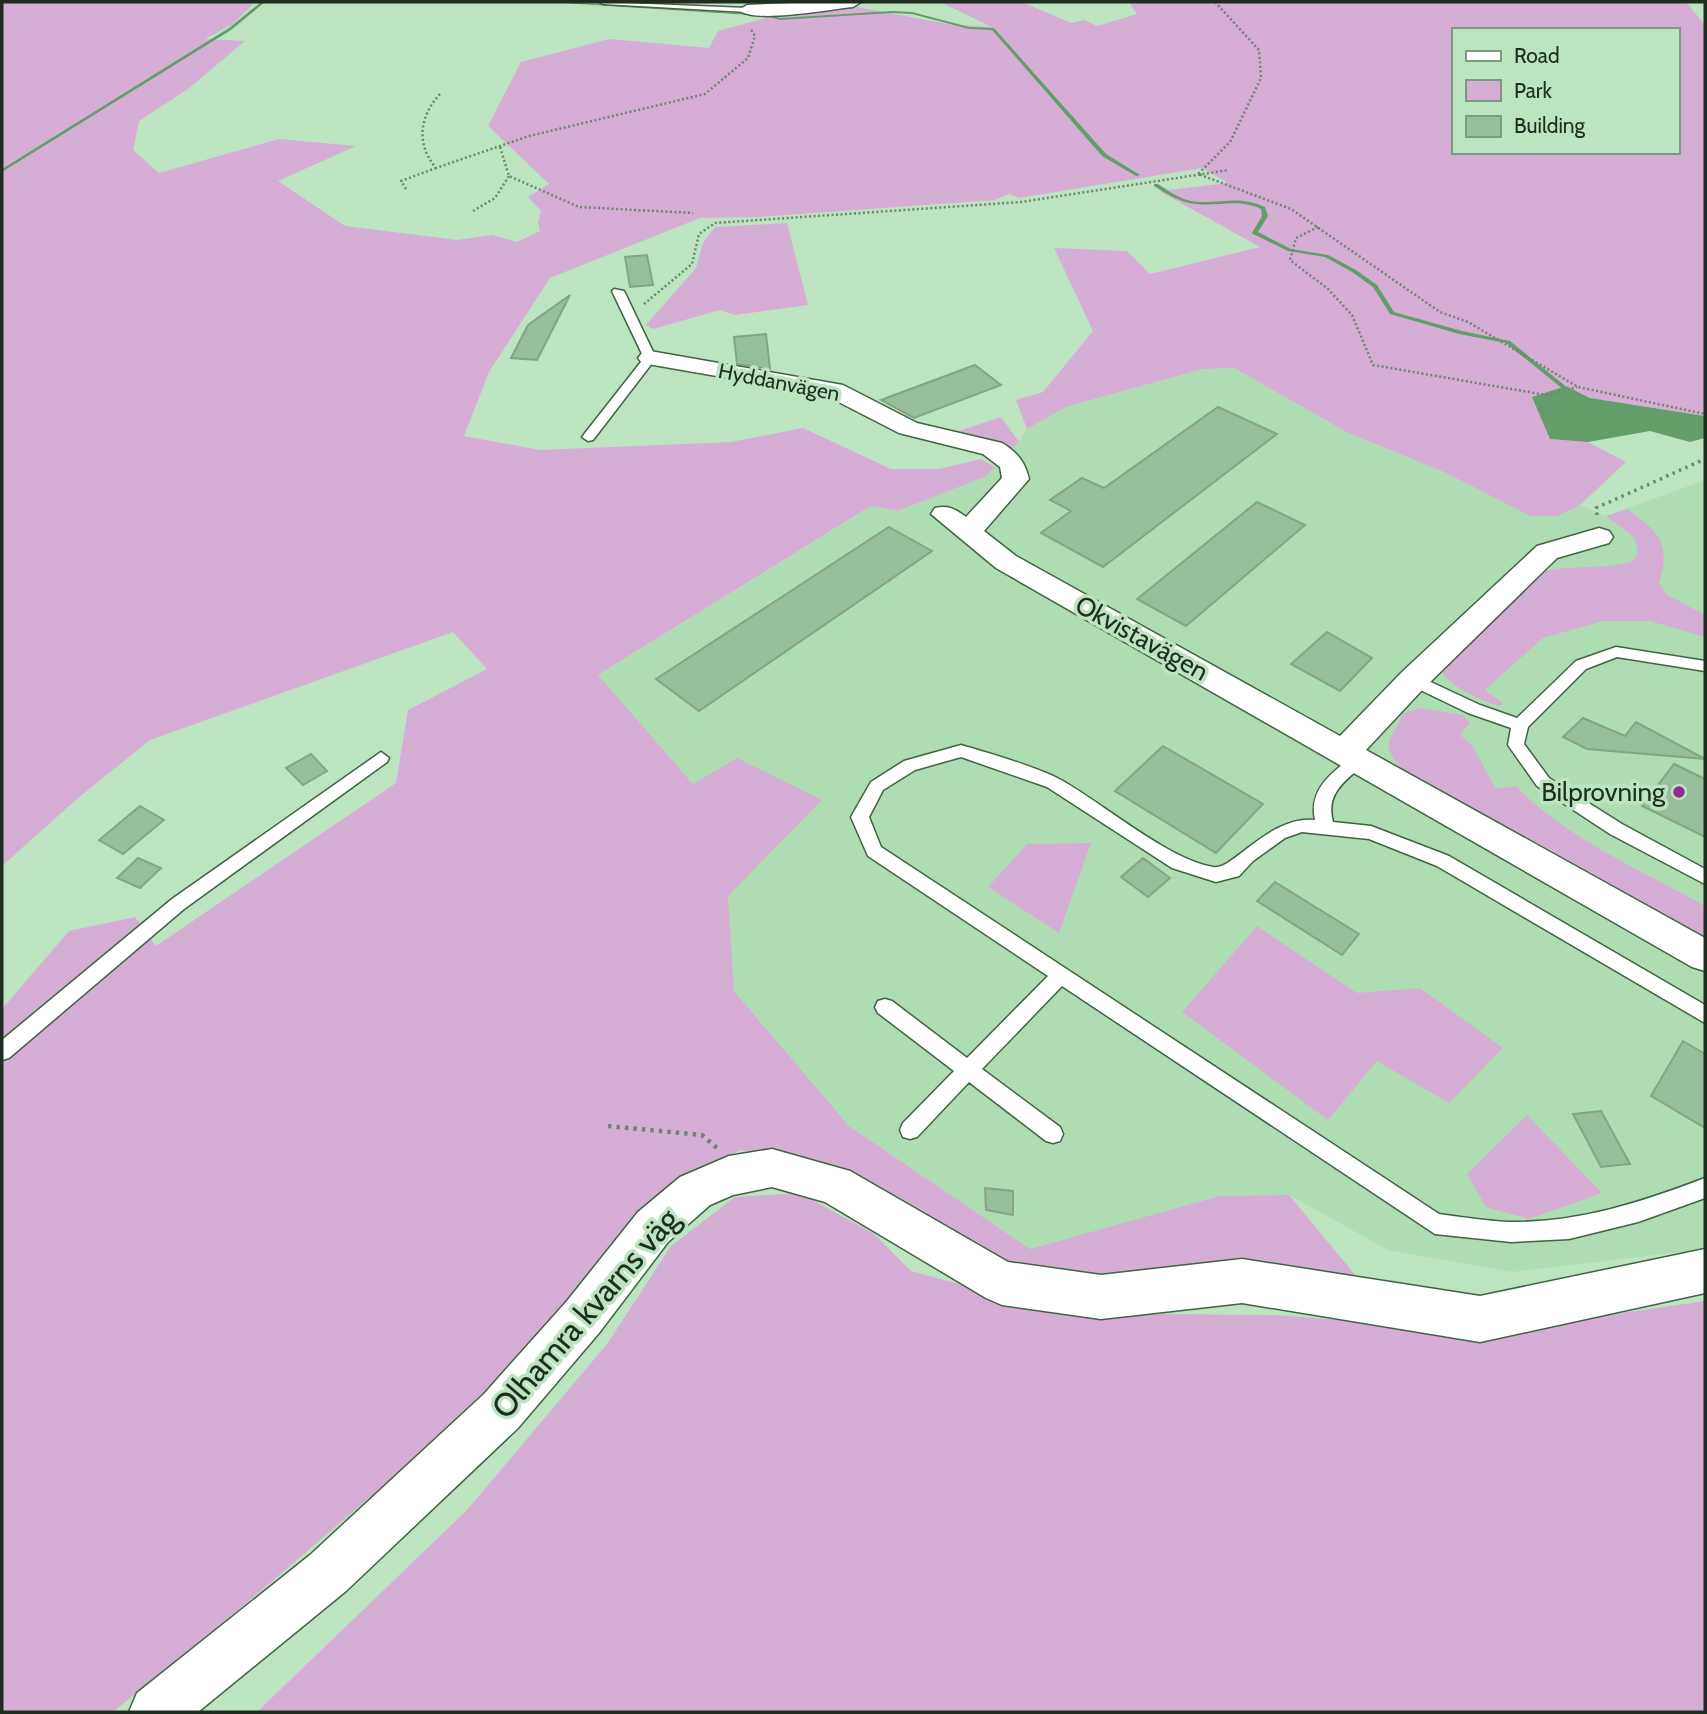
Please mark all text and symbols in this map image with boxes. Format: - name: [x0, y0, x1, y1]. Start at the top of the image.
- legend: [1452, 28, 1679, 154]
- text: Road: [1514, 43, 1560, 68]
- text: Park: [1514, 78, 1552, 103]
- text: Building: [1514, 113, 1586, 138]
- street label: Hyddanvägen: [716, 358, 842, 406]
- street label: Okvistavägen: [1070, 588, 1214, 688]
- place label: Bilprovning: [1541, 776, 1666, 808]
- marker: Bilprovning: [1671, 784, 1687, 800]
- street label: Olhamra kvarns väg: [483, 1199, 688, 1426]

